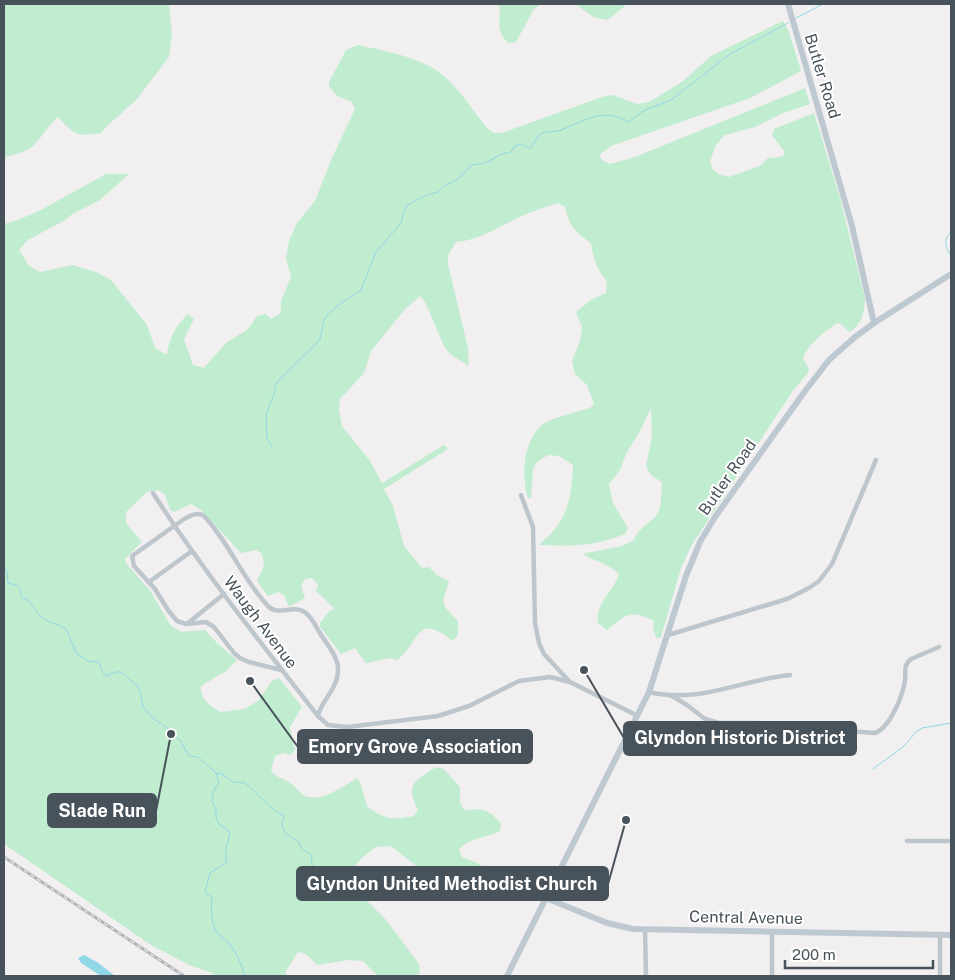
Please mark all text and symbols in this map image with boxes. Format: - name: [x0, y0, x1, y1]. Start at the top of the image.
- street label: Butler Road: [801, 31, 844, 121]
- street label: Butler Road: [694, 436, 760, 519]
- street label: Waugh Avenue: [220, 572, 301, 672]
- callout: Glyndon Historic District: [624, 722, 856, 755]
- text: Glyndon Historic District: [634, 727, 846, 748]
- callout: Emory Grove Association: [298, 730, 532, 763]
- text: Emory Grove Association: [308, 736, 522, 757]
- callout: Slade Run: [48, 794, 156, 827]
- text: Slade Run: [58, 800, 146, 821]
- callout: Glyndon United Methodist Church: [297, 867, 608, 900]
- text: Glyndon United Methodist Church: [307, 873, 597, 894]
- street label: Central Avenue: [689, 907, 803, 928]
- scale bar: [785, 938, 932, 970]
- text: 200 m: [792, 946, 836, 963]

